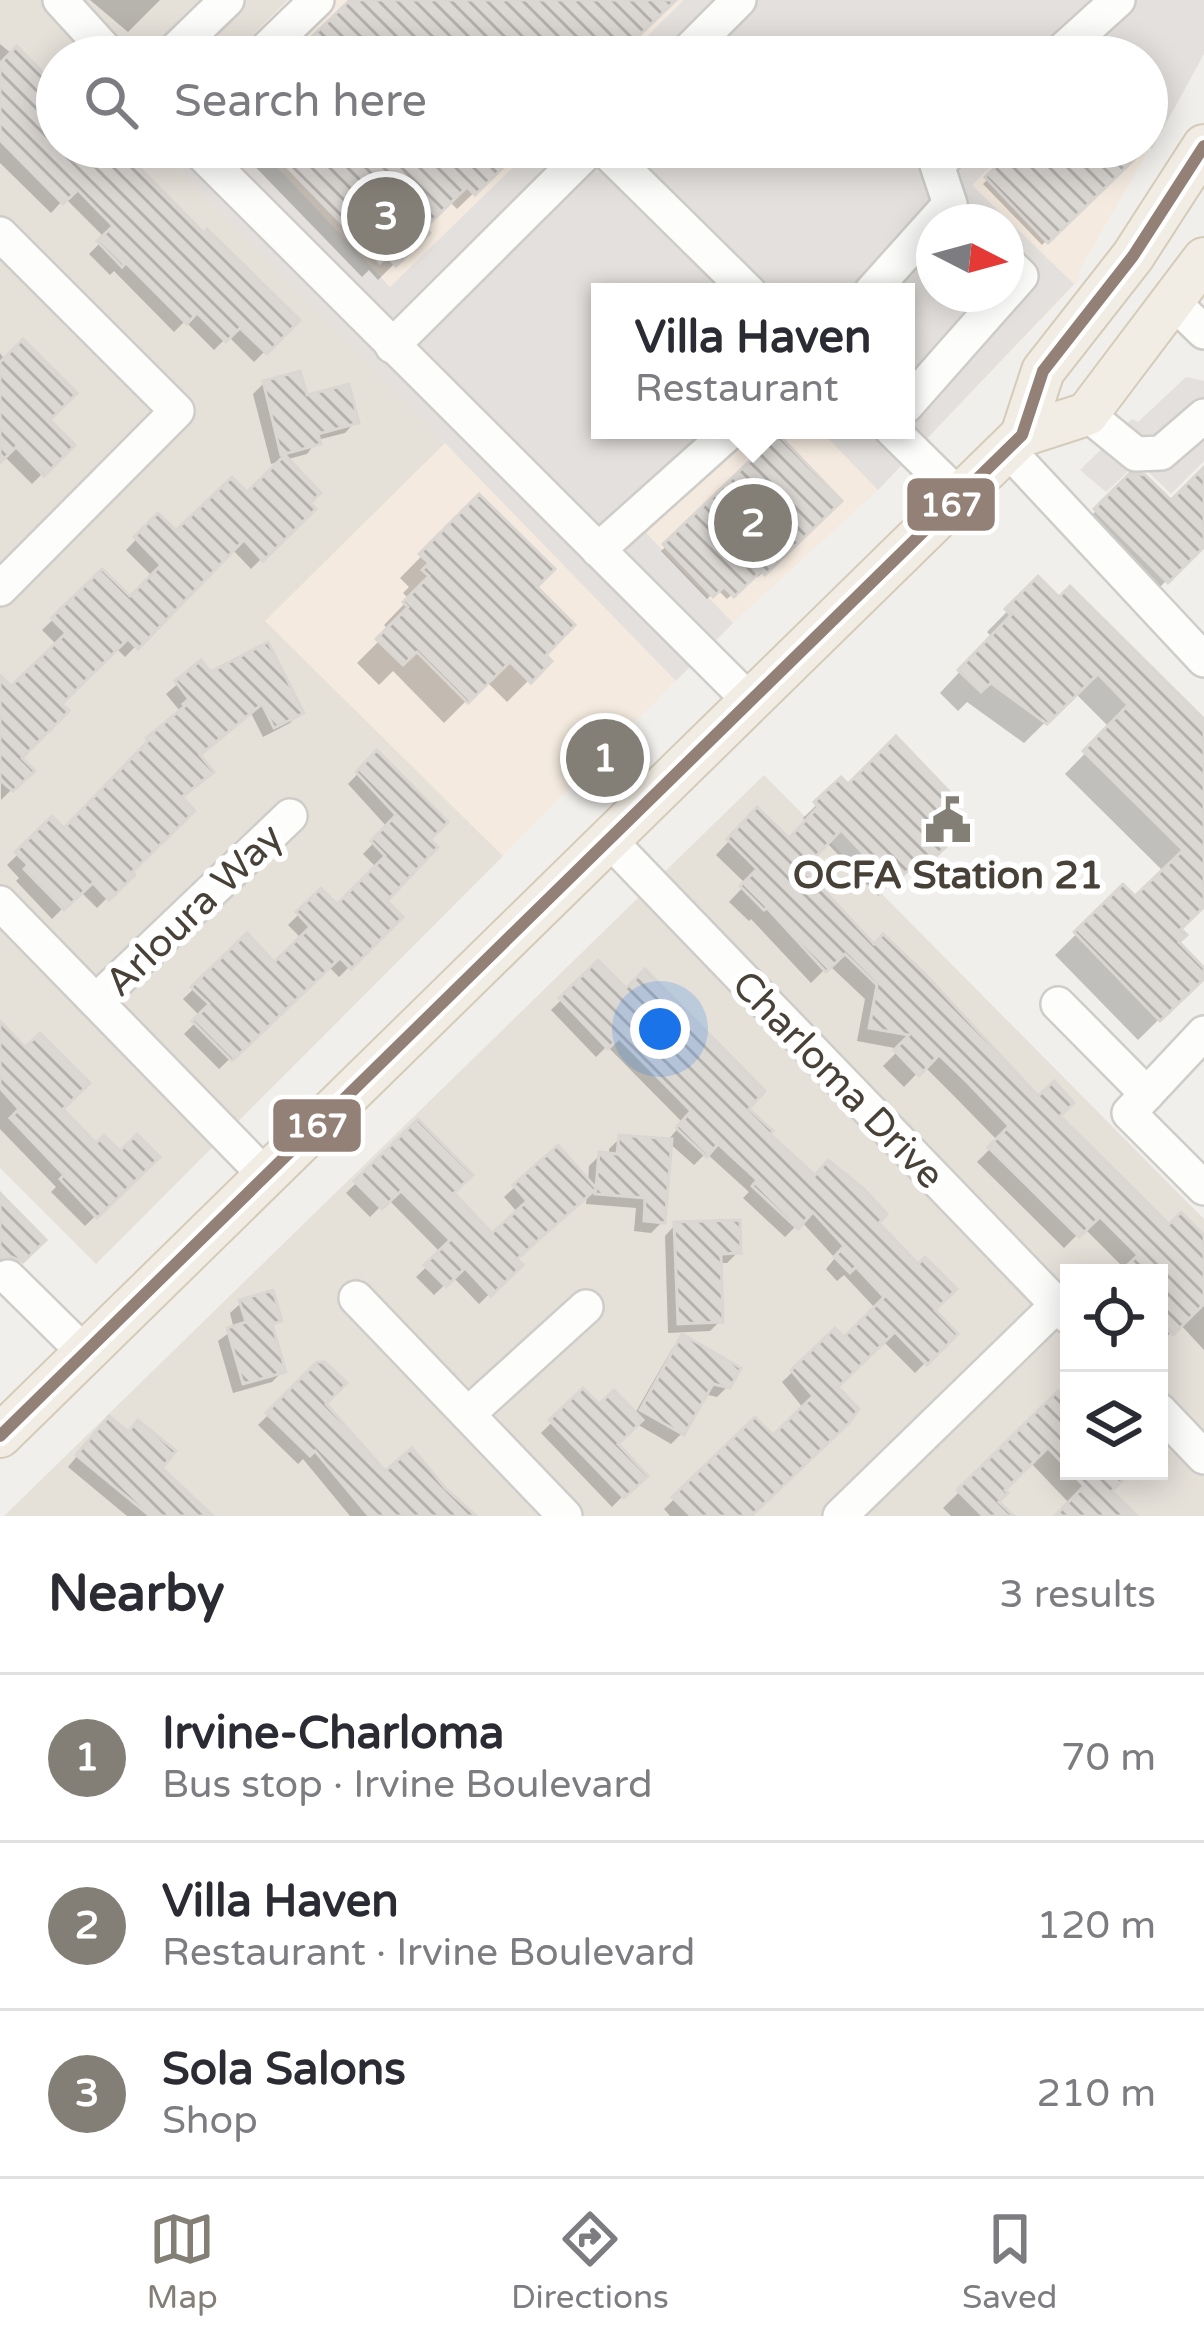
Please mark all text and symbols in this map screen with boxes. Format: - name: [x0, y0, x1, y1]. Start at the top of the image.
- search box: [36, 36, 1168, 168]
- icon: search: [78, 69, 144, 135]
- text: Search here: [174, 75, 427, 129]
- pin: 3: [347, 171, 425, 261]
- north arrow: [916, 204, 1024, 312]
- popup: [591, 283, 915, 439]
- text: Villa Haven: [635, 311, 871, 365]
- text: Restaurant: [635, 365, 839, 412]
- line badge: 167: [905, 476, 997, 533]
- pin: 2: [714, 478, 792, 568]
- text: 167: [920, 486, 982, 525]
- pin: 1: [566, 713, 644, 803]
- public building icon: OCFA Station 21: [923, 795, 973, 845]
- street label: Arloura Way: [96, 814, 293, 1006]
- place label: OCFA Station 21: [793, 852, 1103, 899]
- street label: Charloma Drive: [722, 961, 954, 1199]
- your location: [630, 999, 690, 1059]
- line badge: 167: [271, 1097, 363, 1154]
- text: 167: [286, 1107, 348, 1146]
- map controls: [1060, 1264, 1168, 1480]
- button: locate: [1060, 1264, 1168, 1372]
- button: layers: [1060, 1372, 1168, 1480]
- text: Nearby: [48, 1563, 225, 1625]
- text: 3 results: [999, 1571, 1156, 1618]
- text: Irvine-Charloma: [162, 1707, 504, 1761]
- text: 1: [75, 1734, 99, 1781]
- text: 70 m: [1061, 1734, 1156, 1781]
- text: Bus stop · Irvine Boulevard: [162, 1761, 653, 1808]
- text: Villa Haven: [162, 1875, 399, 1929]
- text: 2: [75, 1902, 99, 1949]
- text: 120 m: [1037, 1902, 1156, 1949]
- text: Restaurant · Irvine Boulevard: [162, 1929, 695, 1976]
- text: Sola Salons: [162, 2043, 406, 2097]
- text: 3: [75, 2070, 99, 2117]
- text: 210 m: [1037, 2070, 1156, 2117]
- text: Shop: [162, 2097, 258, 2144]
- tab: Map: [147, 2206, 218, 2317]
- tab: Directions: [511, 2206, 669, 2317]
- tab: Saved: [962, 2206, 1057, 2317]

